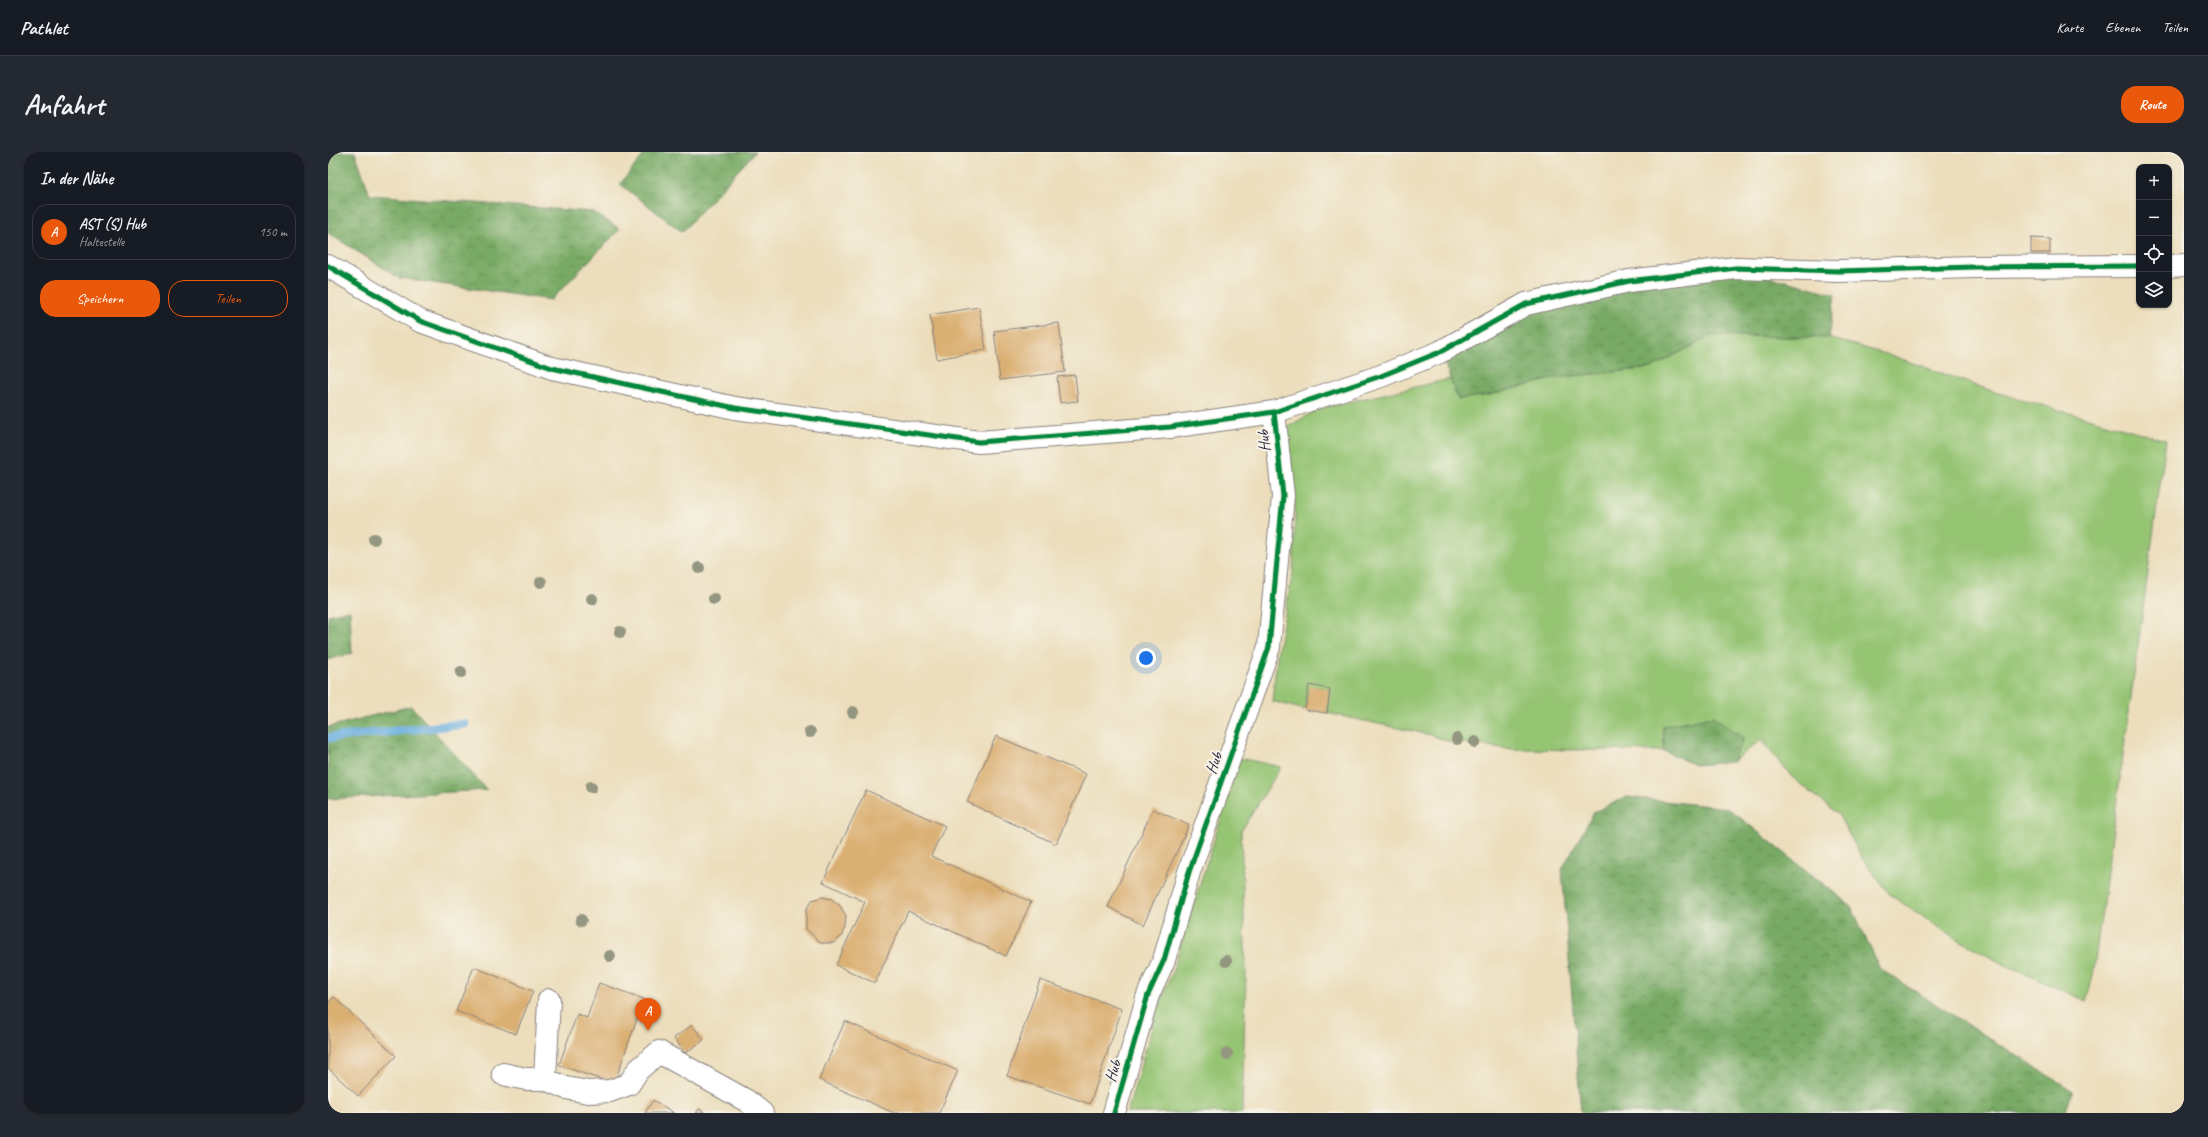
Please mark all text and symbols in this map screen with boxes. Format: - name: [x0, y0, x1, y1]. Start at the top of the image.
- text: Pathlet: [20, 16, 68, 40]
- text: Karte: [2056, 19, 2083, 36]
- text: Ebenen: [2105, 19, 2140, 36]
- text: Teilen: [2162, 19, 2188, 36]
- button: Route: [2121, 86, 2184, 123]
- text: Anfahrt: [24, 87, 104, 122]
- map controls: [2136, 164, 2172, 308]
- button: +: [2136, 164, 2172, 200]
- text: In der Nähe: [40, 168, 113, 189]
- button: −: [2136, 200, 2172, 236]
- text: AST (S) Hub: [79, 215, 146, 234]
- text: A: [51, 224, 57, 240]
- text: 150 m: [259, 224, 287, 240]
- text: Haltestelle: [79, 234, 124, 250]
- button: locate: [2136, 236, 2172, 272]
- button: layers: [2136, 272, 2172, 308]
- button: Speichern: [40, 280, 160, 317]
- button: Teilen: [168, 280, 288, 317]
- street label: Hub: [1253, 428, 1275, 453]
- your location: [1136, 648, 1156, 668]
- street label: Hub: [1201, 748, 1227, 777]
- pin: A: [635, 998, 661, 1031]
- street label: Hub: [1100, 1057, 1126, 1084]

